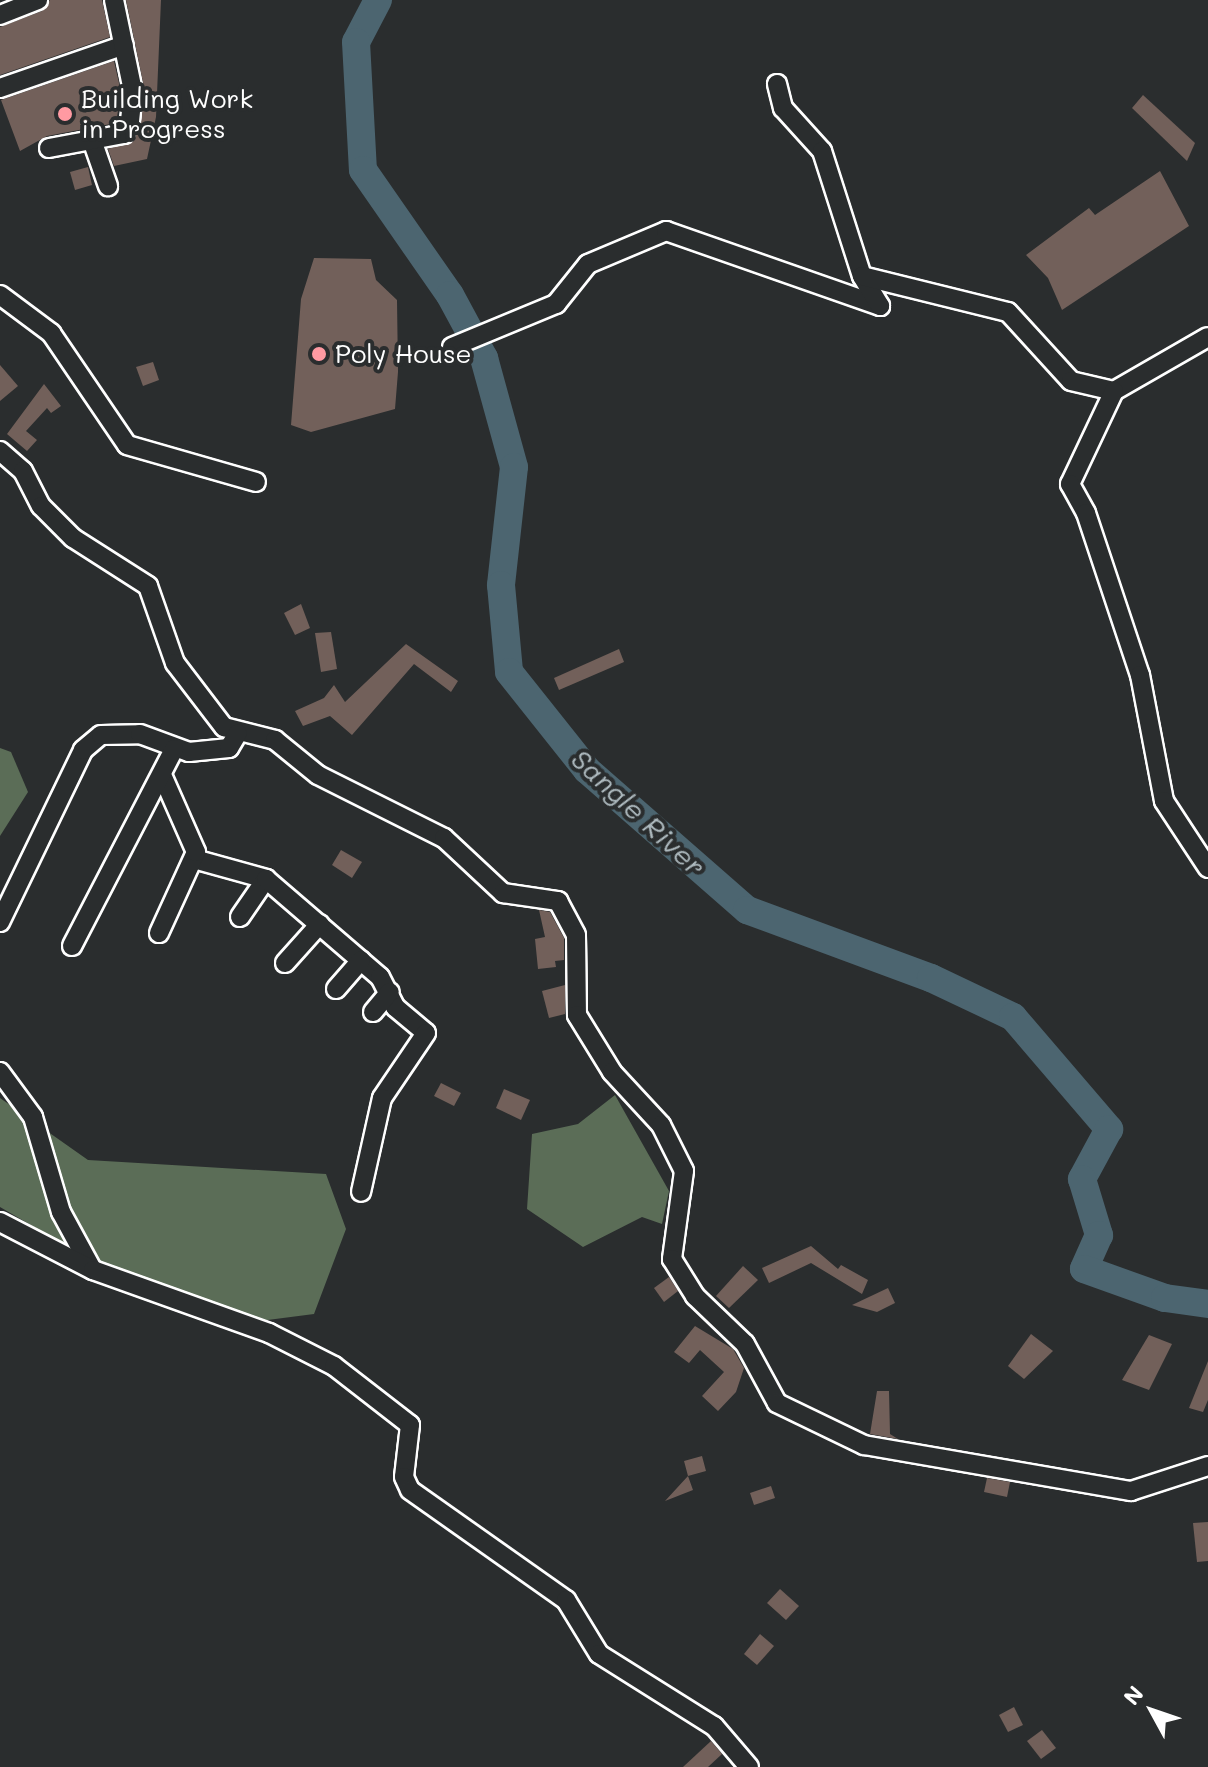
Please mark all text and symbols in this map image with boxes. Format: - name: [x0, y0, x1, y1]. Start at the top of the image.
- place label: Building Work in Progress: [81, 83, 253, 144]
- marker: Building Work in Progress: [56, 105, 74, 123]
- place label: Poly House: [335, 338, 472, 370]
- marker: Poly House: [310, 345, 328, 363]
- water label: Sangle River: [565, 741, 713, 883]
- north arrow: [1112, 1671, 1192, 1751]
- text: N: [1117, 1680, 1150, 1711]

